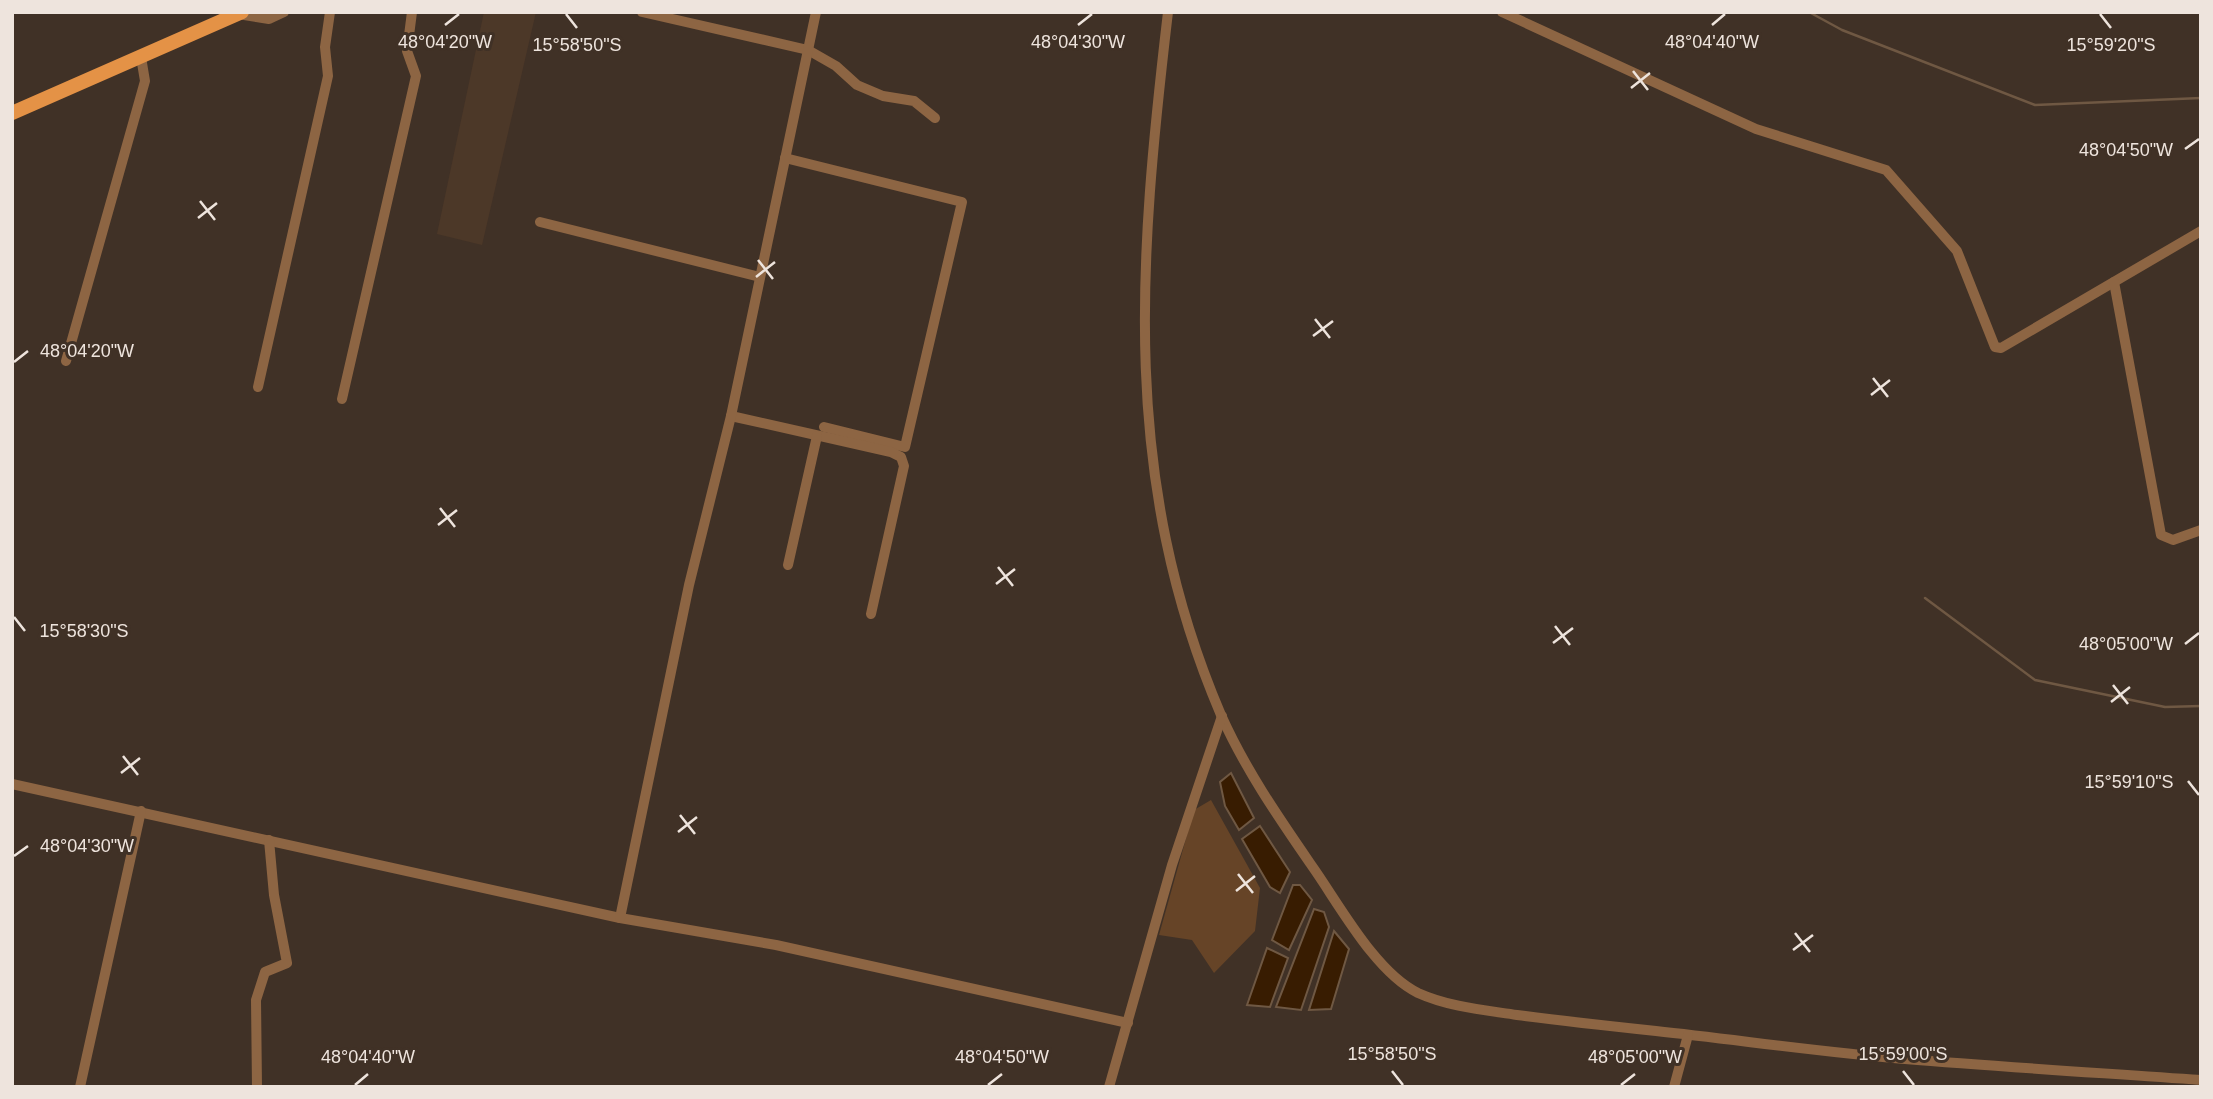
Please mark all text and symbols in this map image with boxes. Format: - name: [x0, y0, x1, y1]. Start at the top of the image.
- text: 48°04'20"W: [398, 32, 492, 52]
- text: 48°04'30"W: [1031, 32, 1125, 52]
- text: 48°04'40"W: [1665, 32, 1759, 52]
- text: 15°58'50"S: [532, 35, 622, 55]
- text: 15°59'20"S: [2066, 35, 2156, 55]
- text: 48°04'50"W: [2079, 140, 2173, 160]
- text: 48°04'20"W: [40, 341, 134, 361]
- text: 15°58'30"S: [39, 621, 129, 641]
- text: 48°05'00"W: [2079, 634, 2173, 654]
- text: 15°59'10"S: [2084, 772, 2174, 792]
- text: 48°04'30"W: [40, 836, 134, 856]
- text: 15°58'50"S: [1347, 1044, 1437, 1064]
- text: 15°59'00"S: [1858, 1044, 1948, 1064]
- text: 48°04'40"W: [321, 1047, 415, 1067]
- text: 48°04'50"W: [955, 1047, 1049, 1067]
- text: 48°05'00"W: [1588, 1047, 1682, 1067]

